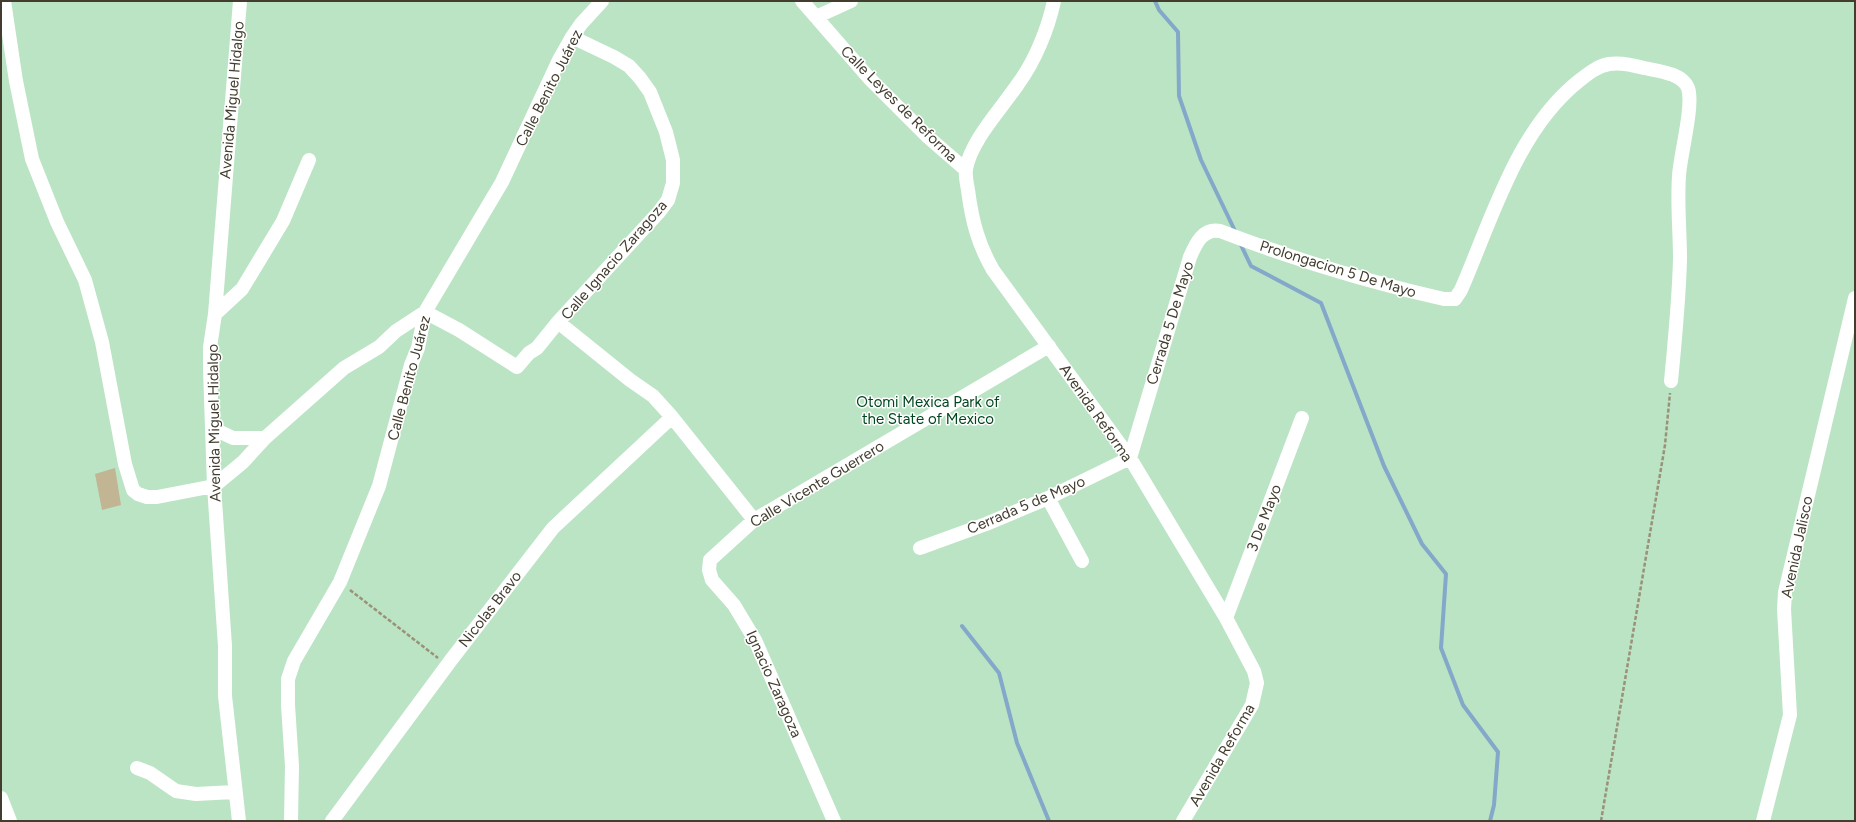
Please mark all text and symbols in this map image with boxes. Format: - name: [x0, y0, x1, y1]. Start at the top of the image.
- street label: Avenida Miguel Hidalgo: [216, 20, 248, 180]
- street label: Calle Benito Juárez: [512, 27, 586, 149]
- street label: Calle Leyes de Reforma: [837, 42, 961, 166]
- street label: Calle Ignacio Zaragoza: [557, 197, 671, 323]
- street label: Prolongacion 5 De Mayo: [1258, 237, 1419, 301]
- street label: Cerrada 5 De Mayo: [1143, 259, 1197, 387]
- street label: Calle Benito Juárez: [384, 314, 434, 442]
- street label: Avenida Miguel Hidalgo: [204, 343, 224, 502]
- street label: Avenida Reforma: [1056, 361, 1136, 465]
- park label: Otomi Mexica Park of the State of Mexico: [856, 393, 1000, 428]
- street label: Calle Vicente Guerrero: [747, 437, 888, 531]
- street label: Cerrada 5 de Mayo: [964, 472, 1088, 538]
- street label: 3 De Mayo: [1243, 481, 1285, 554]
- street label: Avenida Jalisco: [1777, 494, 1817, 600]
- street label: Nicolas Bravo: [455, 567, 525, 651]
- street label: Ignacio Zaragoza: [742, 628, 806, 740]
- street label: Avenida Reforma: [1185, 701, 1259, 809]

